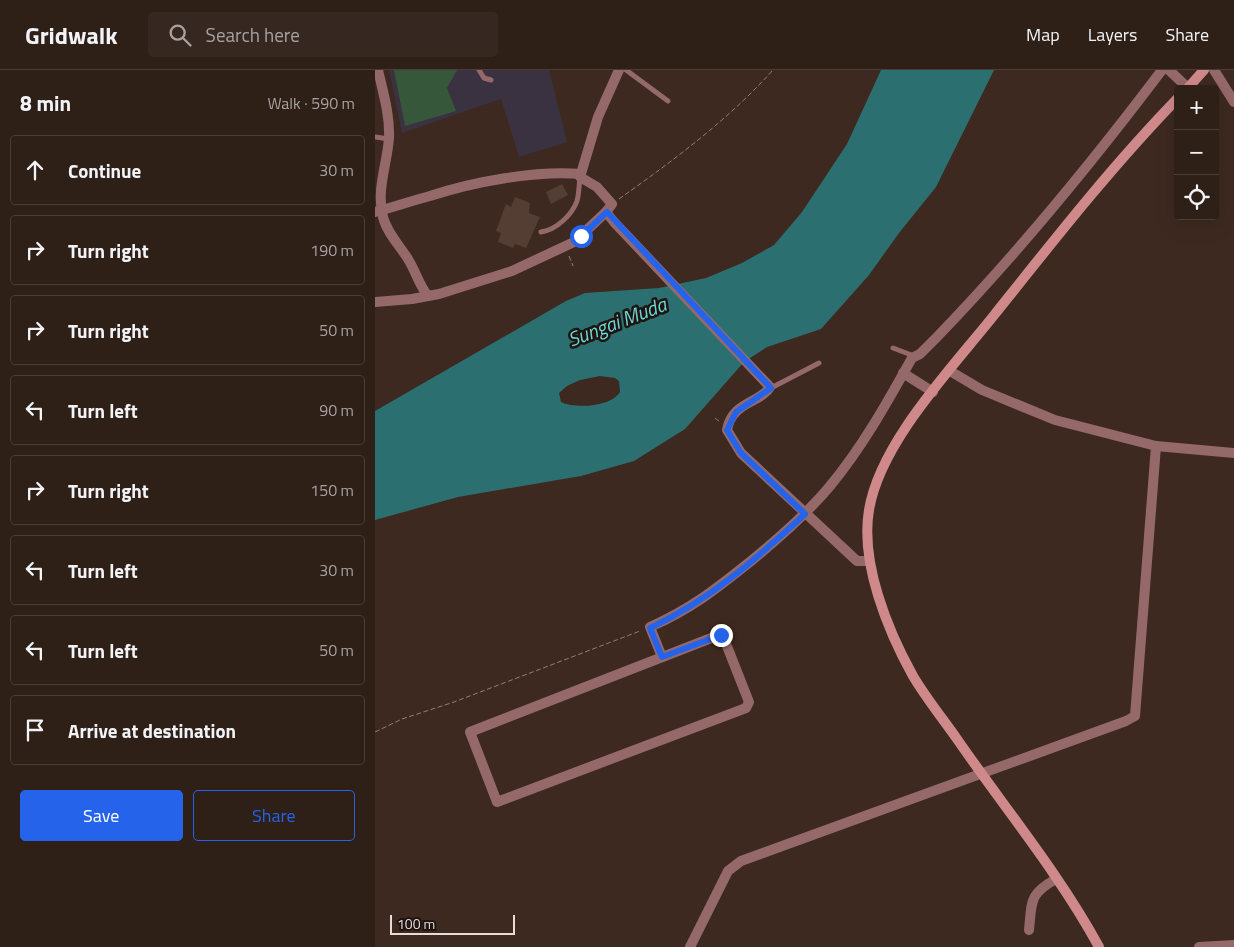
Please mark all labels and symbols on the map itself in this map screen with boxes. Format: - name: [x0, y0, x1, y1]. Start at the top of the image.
- route start: [570, 225, 593, 248]
- water label: Sungai Muda: [563, 288, 672, 355]
- route end: [710, 624, 733, 647]
- scale bar: [390, 912, 515, 935]

